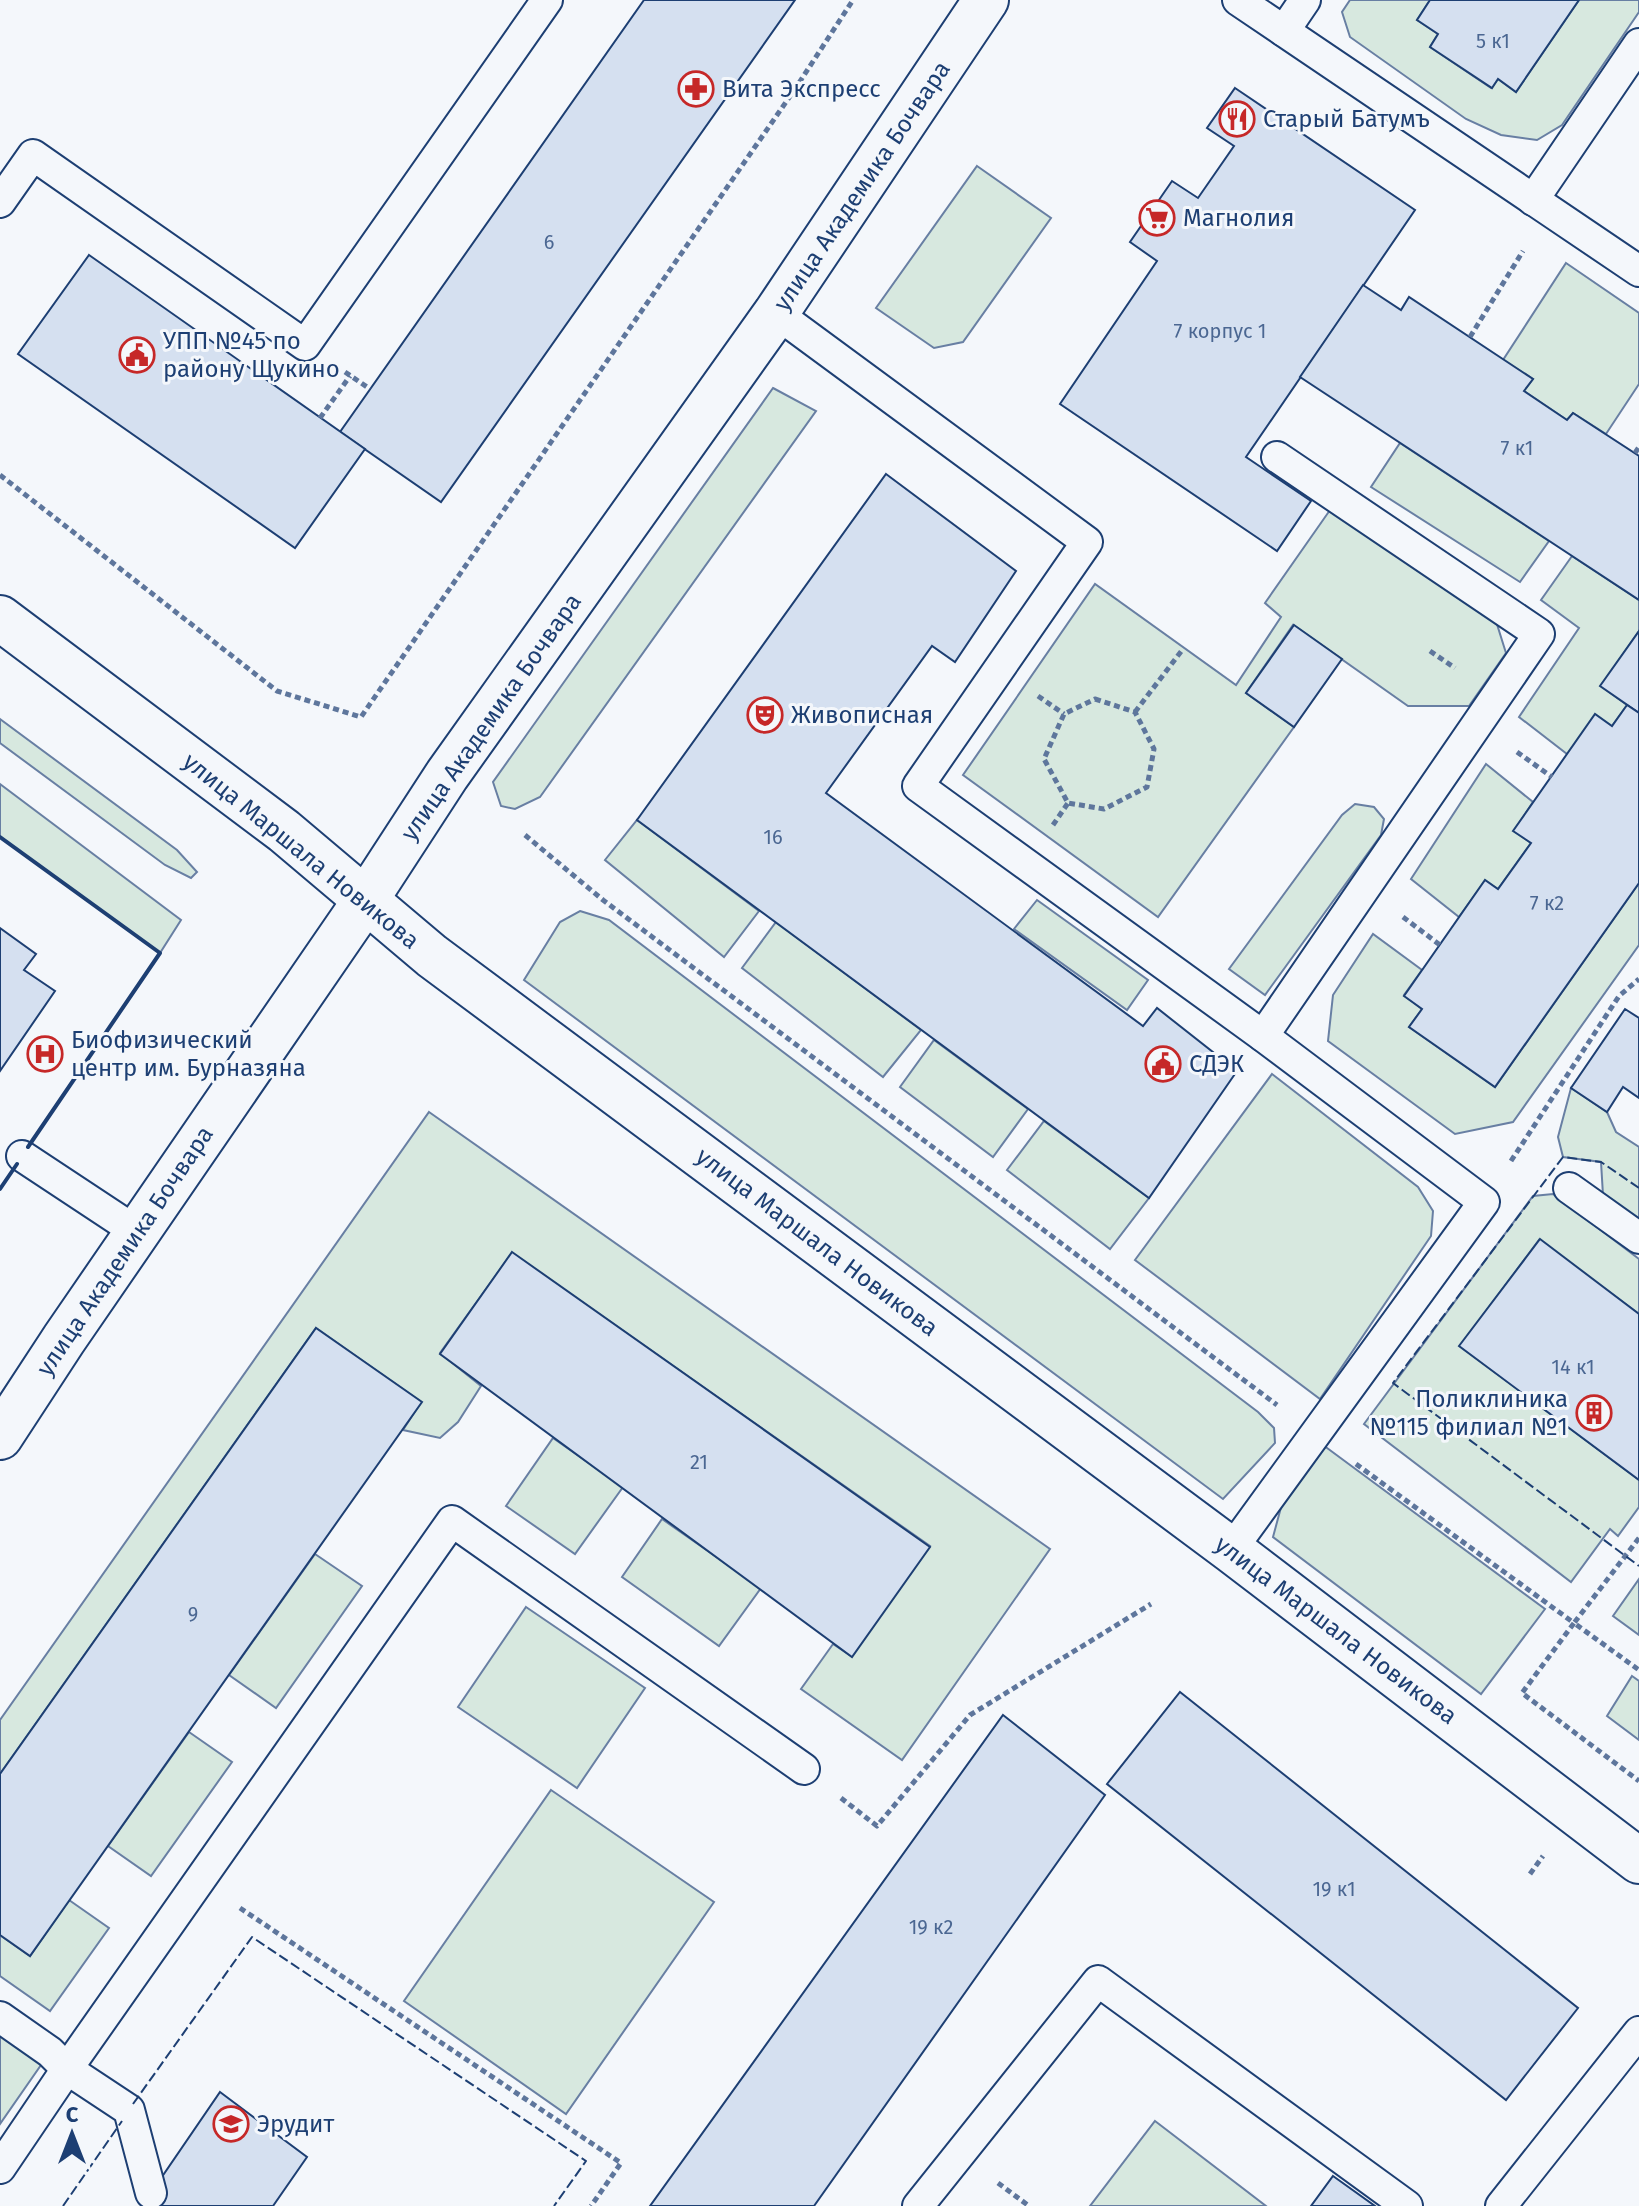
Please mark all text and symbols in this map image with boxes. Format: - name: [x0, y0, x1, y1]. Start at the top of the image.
- house number: 5 к1: [1476, 29, 1510, 53]
- street label: улица Академика Бочвара: [768, 56, 956, 316]
- pharmacy icon: Вита Экспресс: [677, 70, 715, 108]
- place label: Вита Экспресс: [722, 75, 881, 103]
- restaurant icon: Старый Батумъ: [1218, 100, 1256, 138]
- place label: Старый Батумъ: [1263, 105, 1430, 133]
- supermarket icon: Магнолия: [1138, 199, 1176, 237]
- place label: Магнолия: [1183, 204, 1294, 232]
- house number: 6: [544, 230, 554, 254]
- house number: 7 корпус 1: [1173, 319, 1267, 343]
- place label: УПП №45 по району Щукино: [163, 327, 340, 383]
- public building icon: УПП №45 по району Щукино: [118, 336, 156, 374]
- house number: 7 к1: [1501, 436, 1533, 460]
- street label: улица Академика Бочвара: [395, 588, 587, 846]
- theatre icon: Живописная: [746, 696, 784, 734]
- place label: Живописная: [791, 701, 933, 729]
- street label: улица Маршала Новикова: [177, 747, 425, 955]
- house number: 16: [763, 825, 783, 849]
- house number: 7 к2: [1530, 891, 1564, 915]
- place label: Биофизический центр им. Бурназяна: [71, 1026, 306, 1082]
- hospital icon: Биофизический центр им. Бурназяна: [26, 1035, 64, 1073]
- public building icon: СДЭК: [1144, 1045, 1182, 1083]
- place label: СДЭК: [1189, 1050, 1244, 1078]
- street label: улица Академика Бочвара: [31, 1121, 219, 1381]
- street label: улица Маршала Новикова: [691, 1142, 943, 1342]
- house number: 14 к1: [1551, 1355, 1595, 1379]
- place label: Поликлиника №115 филиал №1: [1369, 1385, 1568, 1441]
- building icon: Поликлиника №115 филиал №1: [1575, 1394, 1613, 1432]
- house number: 21: [690, 1450, 708, 1474]
- street label: улица Маршала Новикова: [1210, 1530, 1462, 1730]
- house number: 9: [188, 1602, 198, 1626]
- house number: 19 к1: [1312, 1877, 1356, 1901]
- house number: 19 к2: [909, 1915, 953, 1939]
- north arrow: [32, 2094, 112, 2174]
- text: С: [66, 2101, 79, 2128]
- school or university icon: Эрудит: [212, 2105, 250, 2143]
- place label: Эрудит: [257, 2110, 334, 2138]

